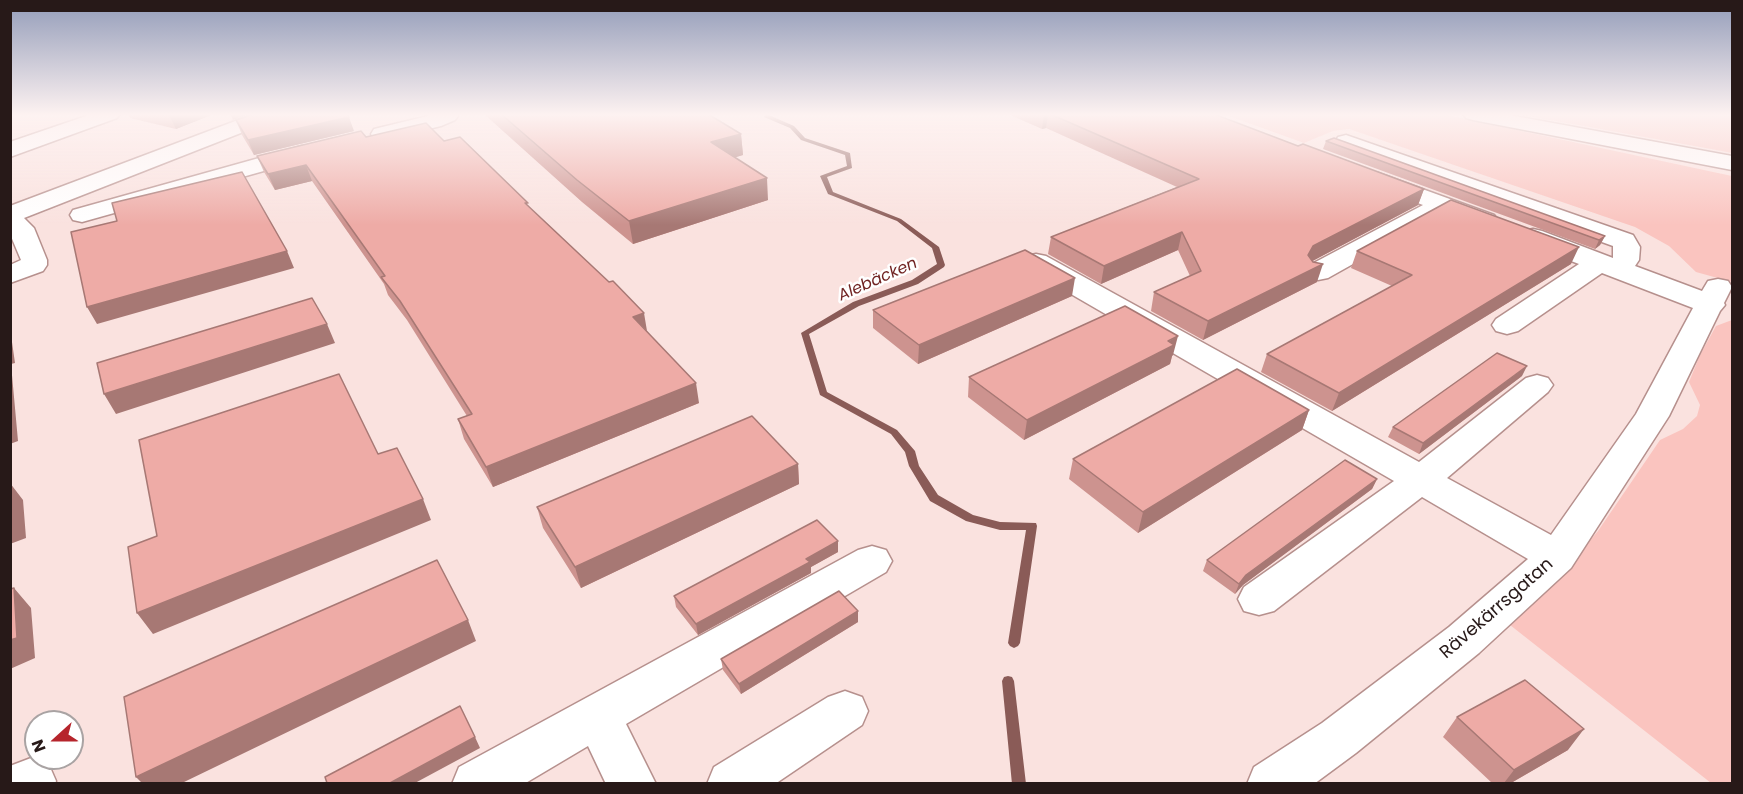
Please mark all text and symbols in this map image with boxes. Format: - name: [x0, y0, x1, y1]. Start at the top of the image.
- water label: Alebäcken: [836, 254, 920, 306]
- street label: Rävekärrsgatan: [1436, 554, 1558, 664]
- north arrow: [24, 710, 84, 770]
- text: N: [26, 736, 51, 756]

